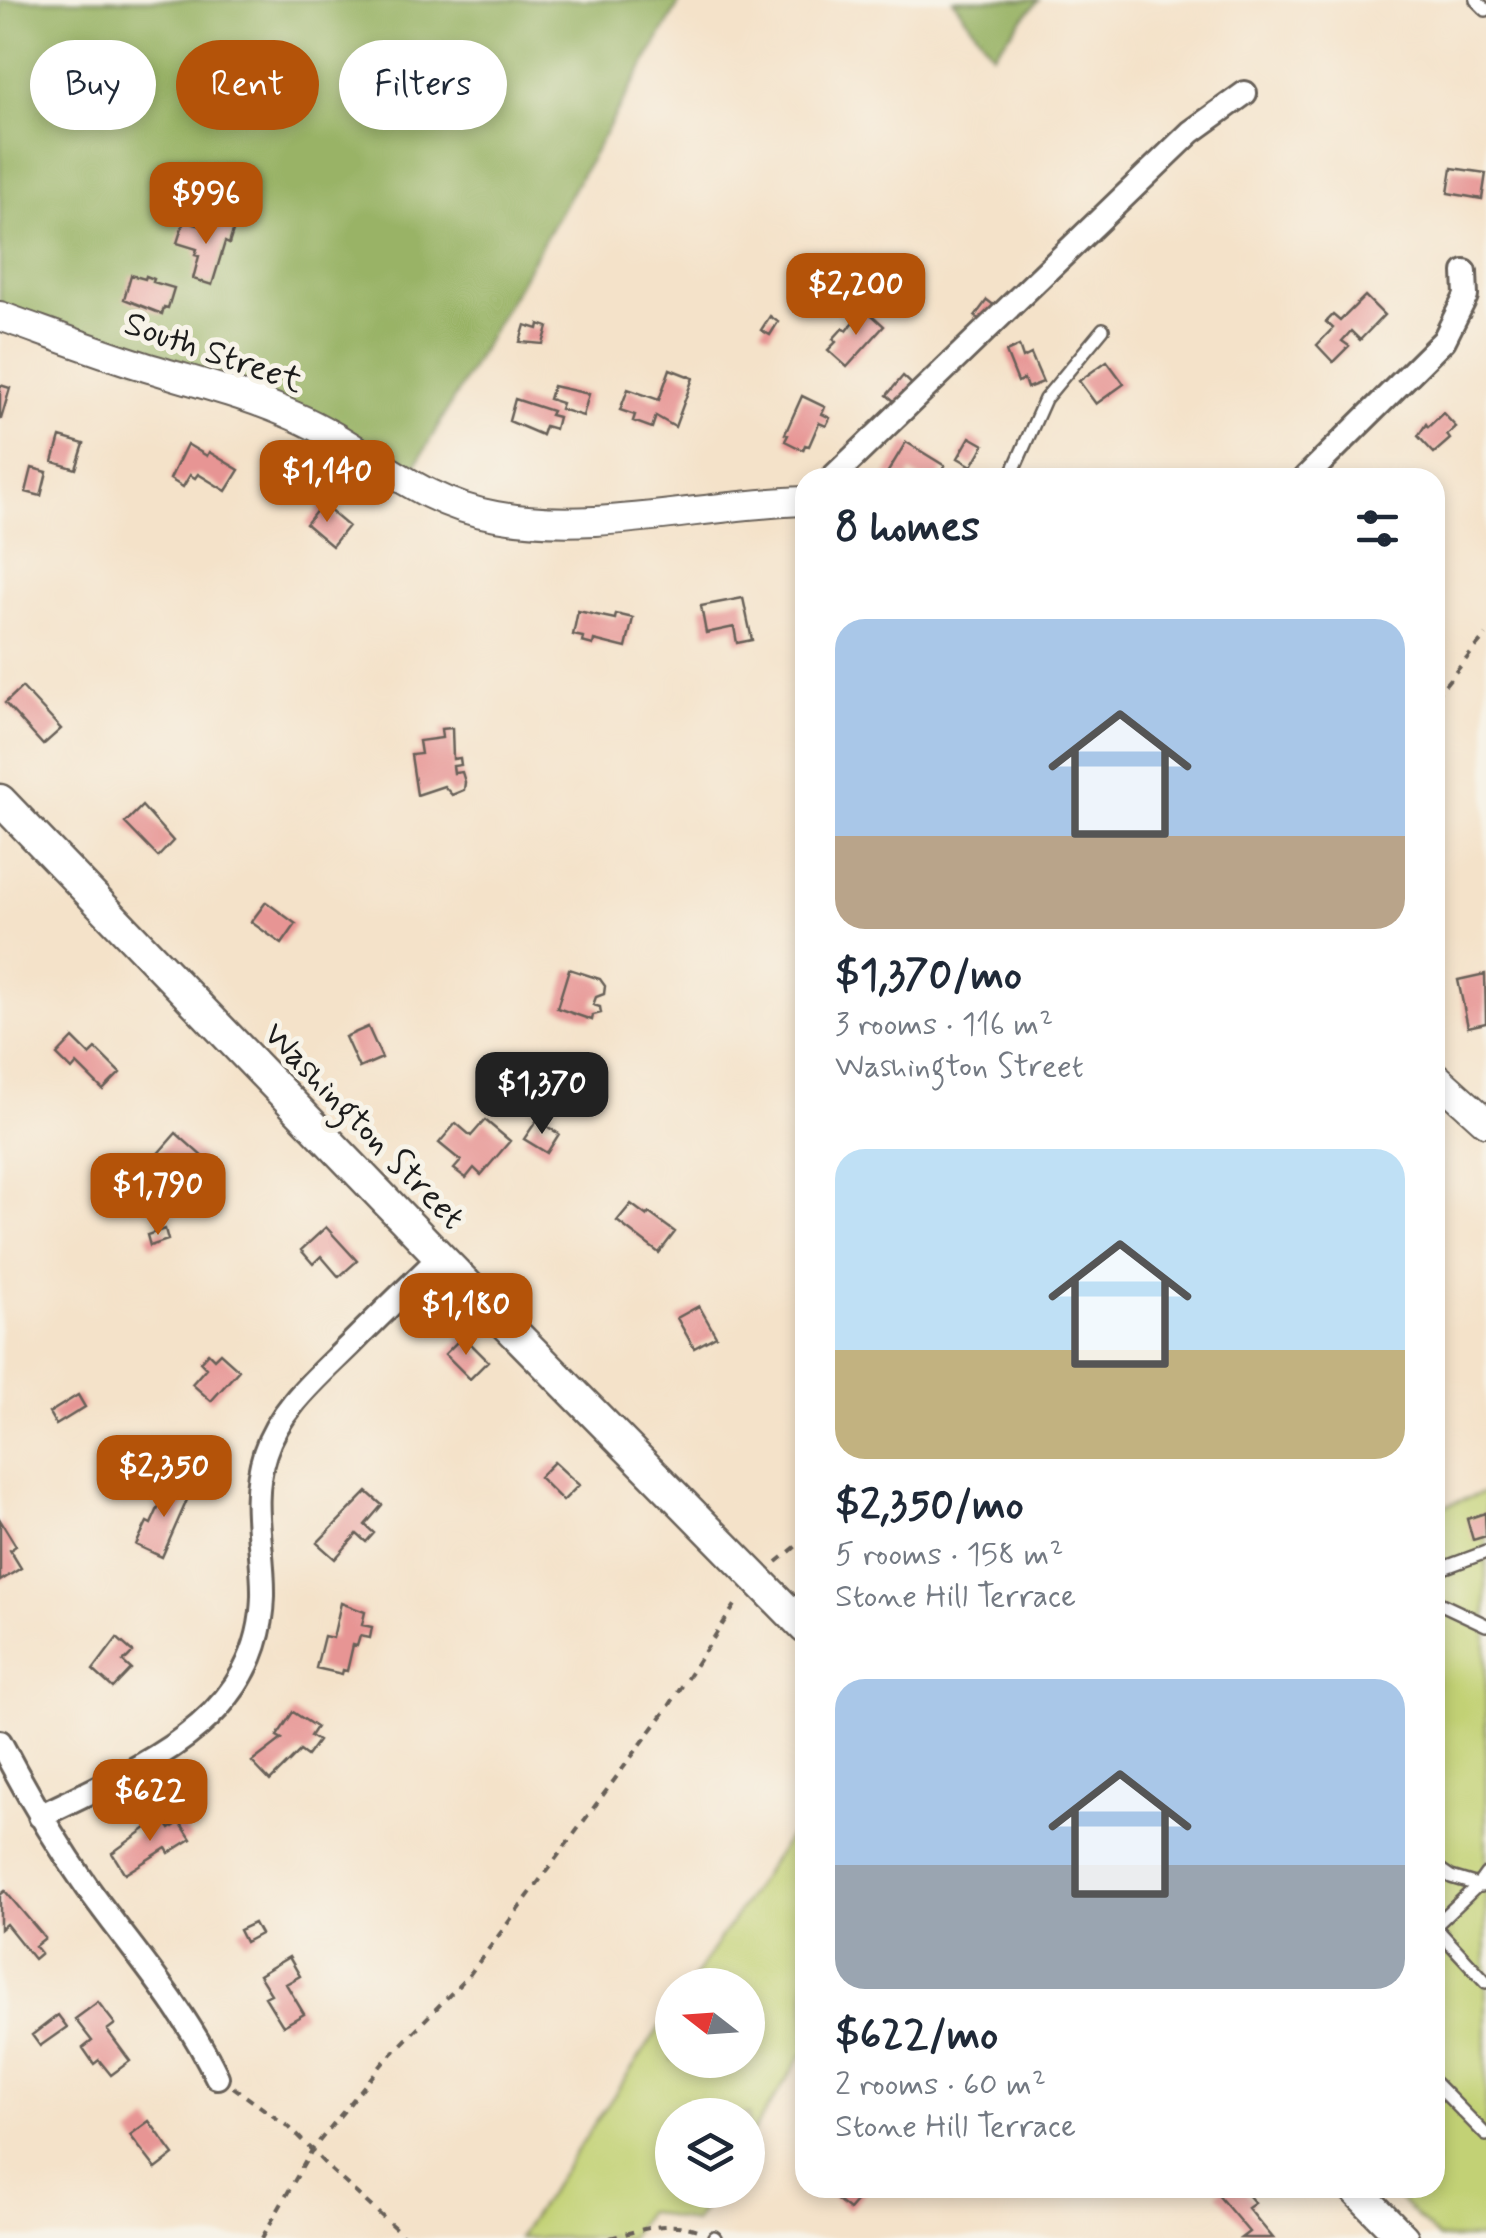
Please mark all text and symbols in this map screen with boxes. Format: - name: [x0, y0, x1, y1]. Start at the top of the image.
- chip: Buy: [30, 40, 156, 130]
- chip: Rent: [176, 40, 319, 130]
- chip: Filters: [339, 40, 507, 130]
- pin: $996: [147, 162, 265, 247]
- text: $996: [172, 173, 240, 215]
- pin: $2,200: [775, 253, 937, 338]
- text: $2,200: [808, 264, 904, 306]
- street label: South Street: [118, 301, 309, 405]
- pin: $1,140: [246, 440, 408, 525]
- text: $1,140: [282, 451, 372, 493]
- text: 8 homes: [835, 501, 980, 556]
- icon: filters: [1350, 501, 1405, 556]
- icon: home: [1030, 684, 1210, 864]
- text: $1,370/mo: [835, 949, 1022, 1004]
- text: 3 rooms · 116 m²: [835, 1004, 1053, 1046]
- street label: Washington Street: [250, 1013, 475, 1243]
- text: Washington Street: [835, 1046, 1084, 1088]
- pin: $1,370: [461, 1052, 623, 1137]
- text: $1,370: [497, 1063, 587, 1105]
- pin: $1,790: [77, 1153, 239, 1238]
- text: $1,790: [113, 1164, 203, 1206]
- icon: home: [1030, 1214, 1210, 1394]
- pin: $1,180: [385, 1273, 547, 1358]
- text: $1,180: [422, 1284, 511, 1326]
- pin: $2,350: [83, 1435, 245, 1520]
- text: $2,350: [119, 1446, 209, 1488]
- text: $2,350/mo: [835, 1479, 1024, 1534]
- text: 5 rooms · 158 m²: [835, 1534, 1063, 1576]
- text: Stone Hill Terrace: [835, 1576, 1076, 1618]
- icon: home: [1030, 1744, 1210, 1924]
- pin: $622: [91, 1759, 209, 1844]
- text: $622: [114, 1770, 186, 1812]
- north arrow: [655, 1968, 765, 2078]
- map controls: [655, 1968, 765, 2208]
- text: $622/mo: [835, 2009, 998, 2064]
- text: 2 rooms · 60 m²: [835, 2064, 1046, 2106]
- button: layers: [655, 2098, 765, 2208]
- text: Stone Hill Terrace: [835, 2106, 1076, 2148]

